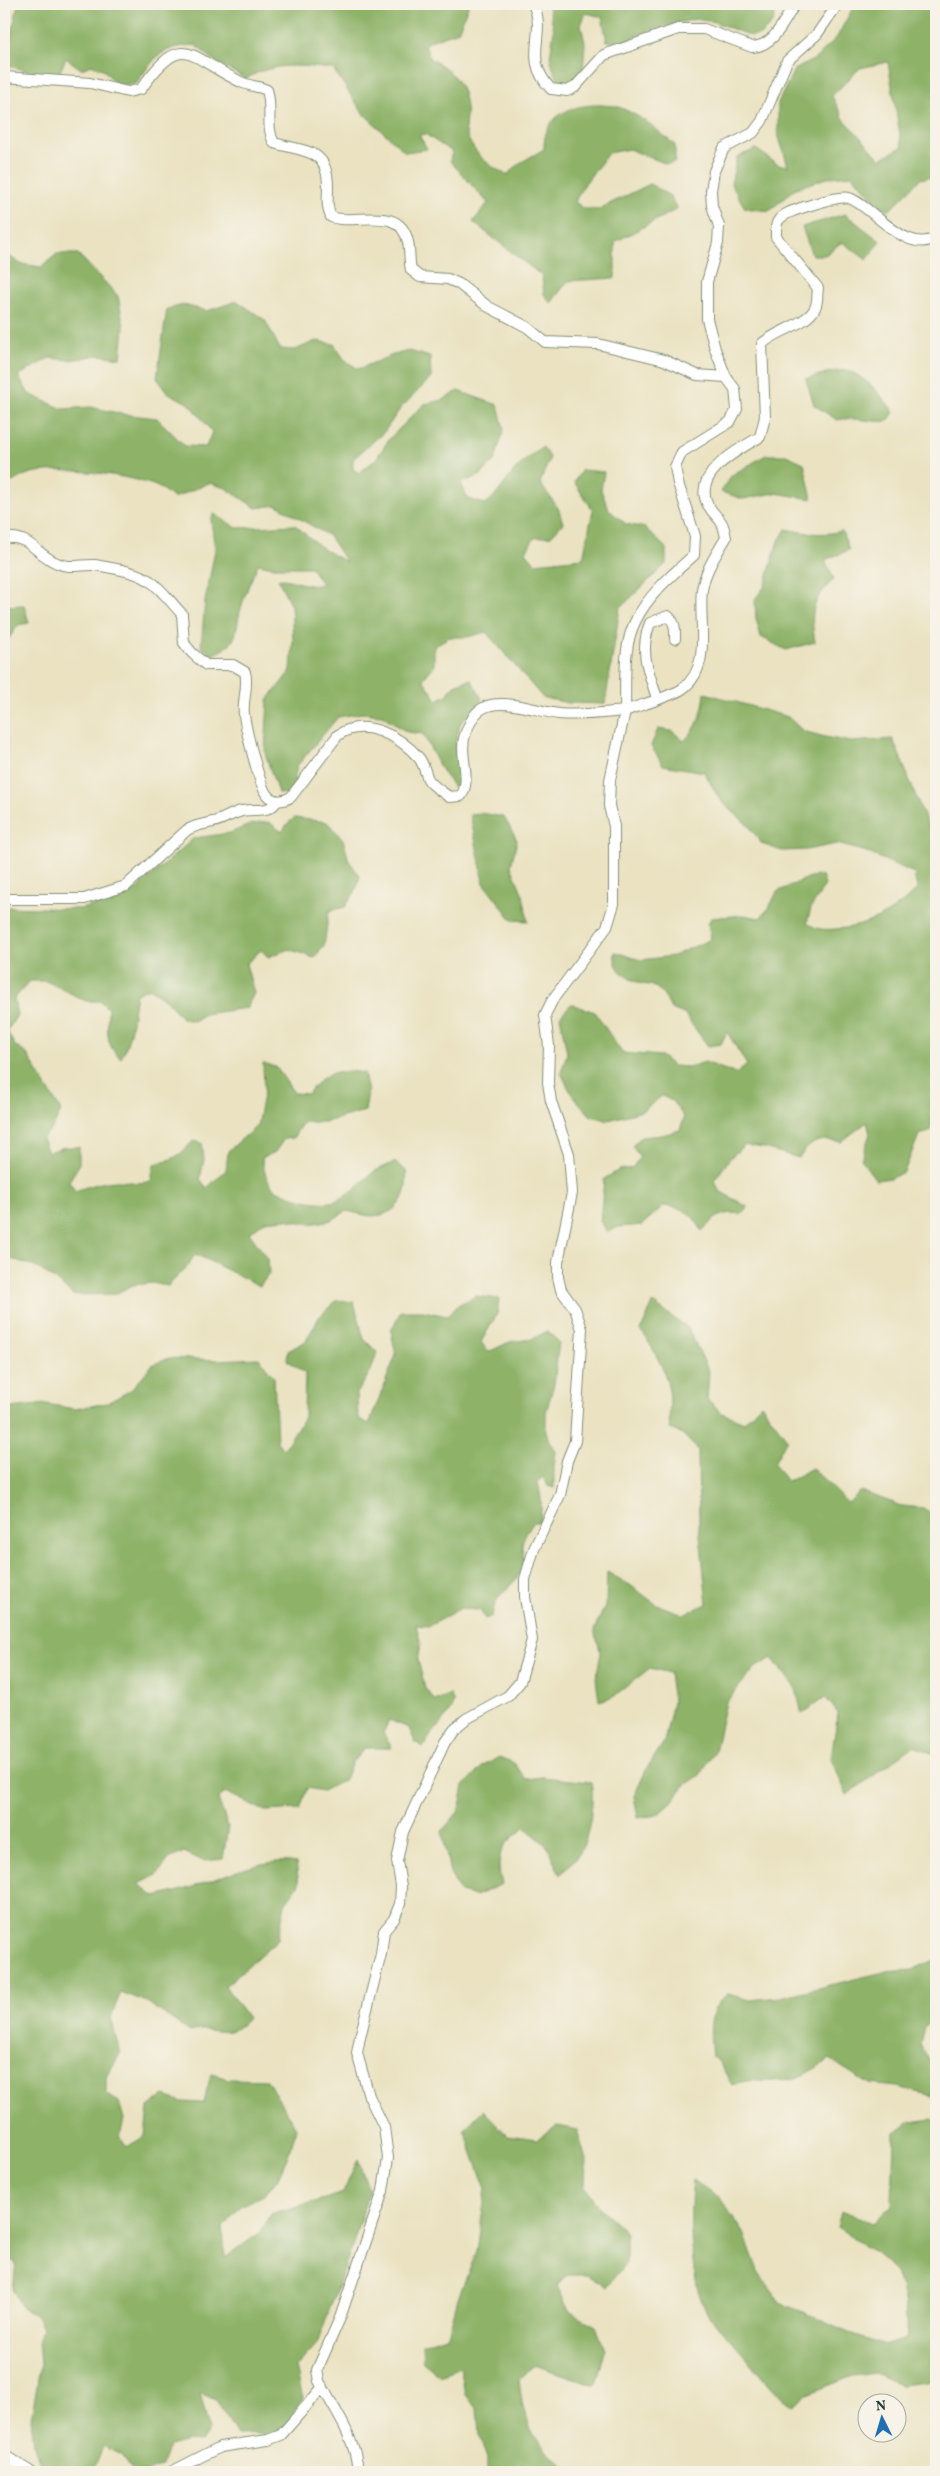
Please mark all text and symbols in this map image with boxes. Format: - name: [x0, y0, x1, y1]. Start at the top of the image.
- north arrow: [858, 2394, 908, 2444]
- text: N: [875, 2397, 887, 2416]

